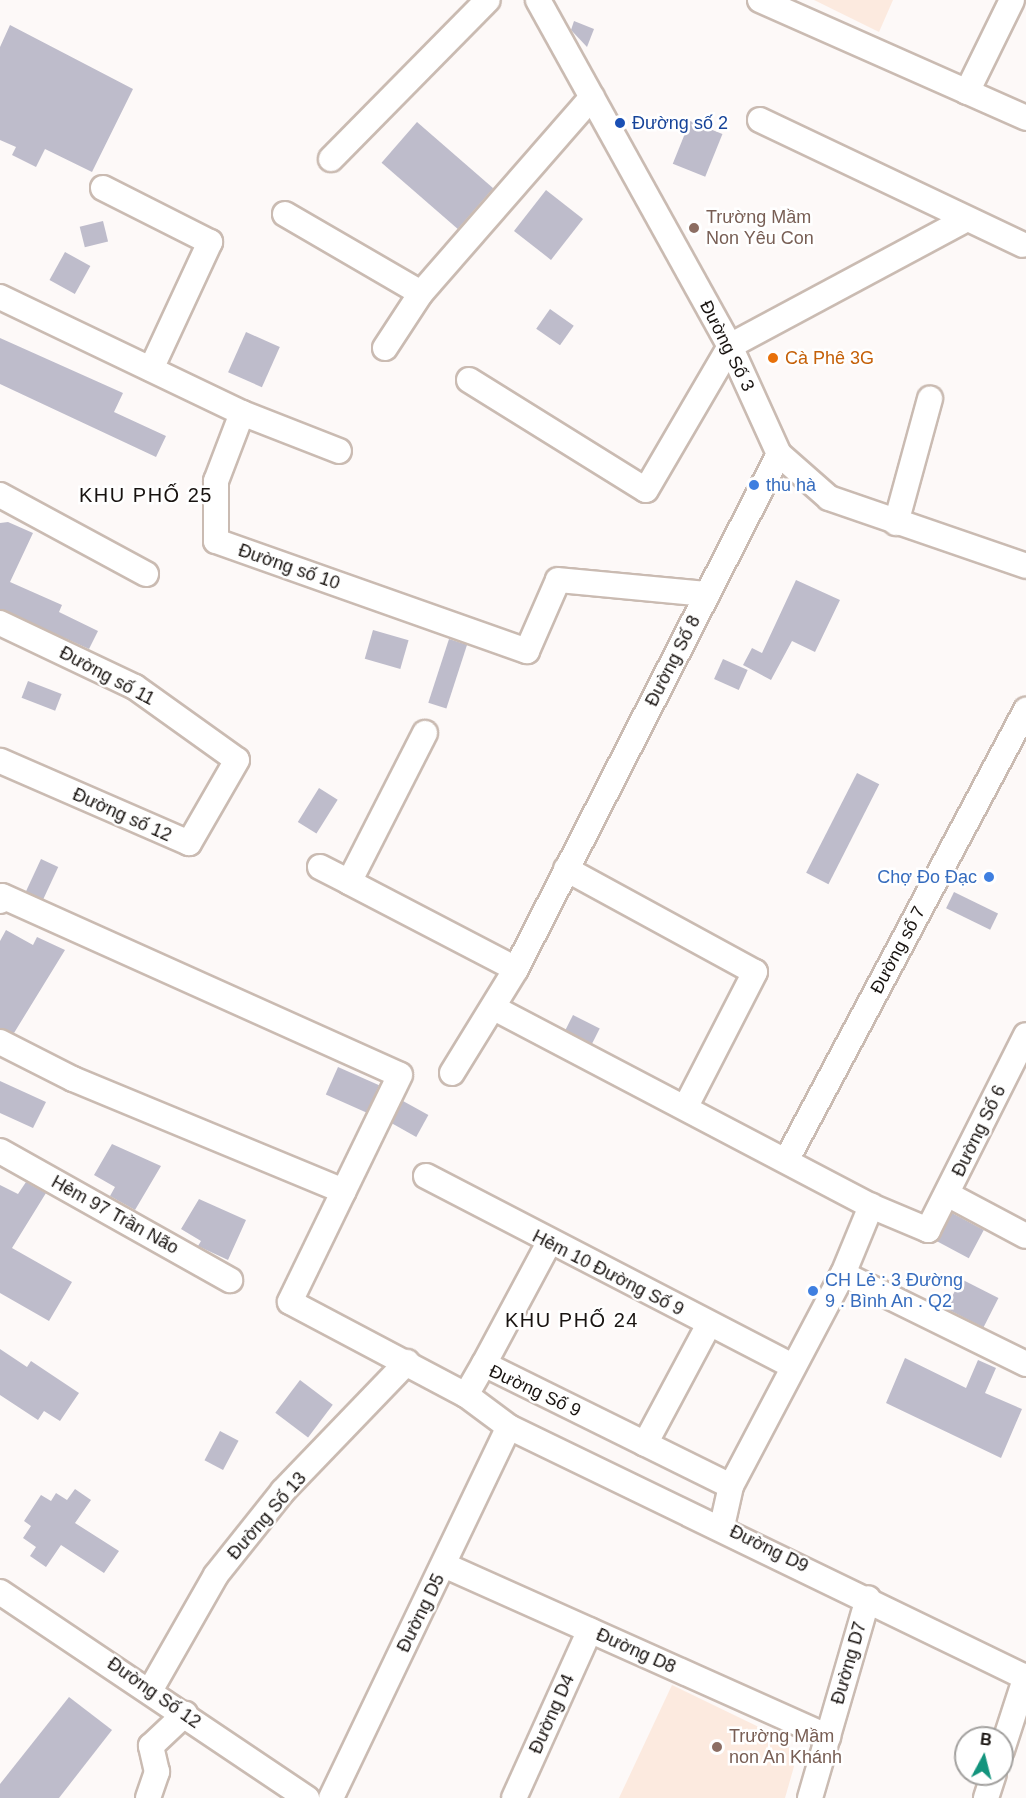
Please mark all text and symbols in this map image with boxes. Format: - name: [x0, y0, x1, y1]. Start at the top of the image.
- place label: Đường số 2: [632, 112, 728, 134]
- marker: Đường số 2: [613, 116, 627, 130]
- place label: Trường Mầm Non Yêu Con: [706, 207, 814, 250]
- marker: Trường Mầm Non Yêu Con: [687, 221, 701, 235]
- street label: Đường Số 3: [695, 297, 759, 395]
- place label: Cà Phê 3G: [785, 347, 874, 369]
- marker: Cà Phê 3G: [766, 351, 780, 365]
- place label: thu hà: [766, 474, 816, 496]
- marker: thu hà: [747, 478, 761, 492]
- district label: KHU PHỐ 25: [79, 483, 213, 507]
- street label: Đường số 10: [235, 540, 343, 594]
- street label: Đường Số 8: [641, 612, 705, 710]
- street label: Đường số 11: [56, 642, 158, 710]
- street label: Đường số 12: [69, 784, 175, 846]
- place label: Chợ Đo Đạc: [877, 866, 977, 888]
- marker: Chợ Đo Đạc: [982, 870, 996, 884]
- street label: Đường số 7: [866, 903, 930, 997]
- street label: Đường Số 6: [948, 1082, 1010, 1180]
- street label: Hẻm 97 Trần Não: [47, 1171, 183, 1259]
- street label: Hẻm 10 Đường Số 9: [529, 1225, 687, 1321]
- place label: CH Lẻ : 3 Đường 9 . Bình An . Q2: [825, 1270, 963, 1312]
- marker: CH Lẻ : 3 Đường 9 . Bình An . Q2: [806, 1284, 820, 1298]
- district label: KHU PHỐ 24: [505, 1308, 639, 1332]
- street label: Đường Số 9: [486, 1360, 584, 1422]
- street label: Đường Số 13: [223, 1468, 311, 1564]
- street label: Đường D9: [726, 1521, 812, 1577]
- street label: Đường D5: [393, 1570, 449, 1656]
- street label: Đường D7: [827, 1619, 871, 1707]
- street label: Đường D8: [593, 1624, 679, 1678]
- street label: Đường Số 12: [103, 1653, 205, 1733]
- street label: Đường D4: [525, 1671, 579, 1757]
- place label: Trường Mầm non An Khánh: [729, 1726, 843, 1768]
- north arrow: [954, 1726, 1014, 1786]
- text: B: [979, 1730, 993, 1749]
- marker: Trường Mầm non An Khánh: [710, 1740, 724, 1754]

